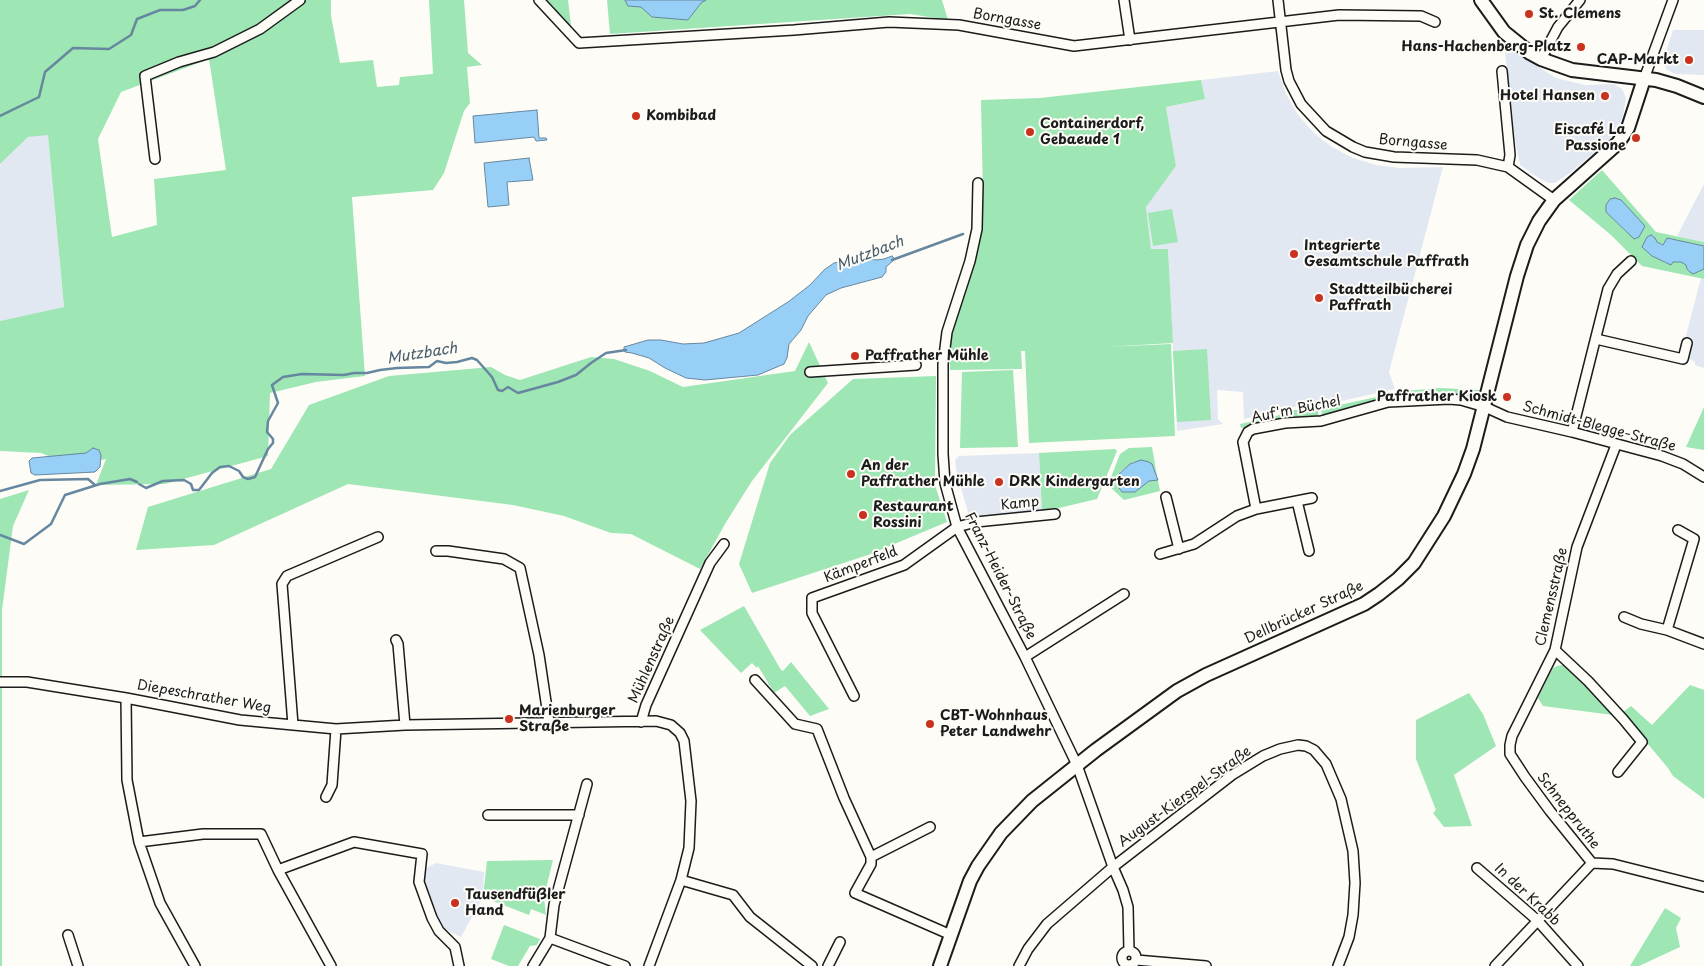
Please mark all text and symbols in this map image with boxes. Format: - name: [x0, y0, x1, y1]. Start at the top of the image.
- street label: Borngasse: [971, 6, 1043, 34]
- place label: St. Clemens: [1539, 6, 1621, 22]
- marker: St. Clemens: [1523, 8, 1535, 20]
- place label: Hans-Hachenberg-Platz: [1401, 39, 1571, 55]
- marker: Hans-Hachenberg-Platz: [1575, 41, 1587, 53]
- place label: CAP-Markt: [1597, 52, 1679, 68]
- marker: CAP-Markt: [1683, 54, 1695, 66]
- place label: Hotel Hansen: [1500, 88, 1595, 104]
- marker: Hotel Hansen: [1599, 90, 1611, 102]
- place label: Kombibad: [646, 108, 716, 124]
- marker: Kombibad: [630, 110, 642, 122]
- place label: Containerdorf, Gebaeude 1: [1040, 116, 1144, 148]
- place label: Eiscafé La Passione: [1554, 122, 1626, 154]
- marker: Containerdorf, Gebaeude 1: [1024, 126, 1036, 138]
- street label: Borngasse: [1378, 132, 1448, 154]
- marker: Eiscafé La Passione: [1630, 132, 1642, 144]
- water label: Mutzbach: [834, 233, 906, 275]
- place label: Integrierte Gesamtschule Paffrath: [1304, 238, 1469, 270]
- marker: Integrierte Gesamtschule Paffrath: [1288, 248, 1300, 260]
- place label: Stadtteilbücherei Paffrath: [1329, 282, 1452, 314]
- marker: Stadtteilbücherei Paffrath: [1313, 292, 1325, 304]
- water label: Mutzbach: [386, 340, 458, 368]
- place label: Paffrather Mühle: [865, 348, 989, 364]
- marker: Paffrather Mühle: [849, 350, 861, 362]
- place label: Paffrather Kiosk: [1377, 389, 1497, 405]
- marker: Paffrather Kiosk: [1501, 391, 1513, 403]
- street label: Auf'm Büchel: [1250, 393, 1342, 427]
- street label: Schmidt-Blegge-Straße: [1521, 398, 1677, 456]
- place label: An der Paffrather Mühle: [861, 458, 985, 491]
- marker: An der Paffrather Mühle: [845, 468, 857, 480]
- place label: DRK Kindergarten: [1009, 474, 1140, 490]
- marker: DRK Kindergarten: [993, 476, 1005, 488]
- street label: Kamp: [1000, 494, 1040, 514]
- place label: Restaurant Rossini: [873, 499, 953, 532]
- marker: Restaurant Rossini: [857, 509, 869, 521]
- street label: Franz-Heider-Straße: [961, 510, 1039, 642]
- street label: Kämperfeld: [822, 543, 900, 587]
- street label: Clemensstraße: [1532, 546, 1572, 648]
- street label: Dellbrücker Straße: [1242, 578, 1366, 648]
- street label: Mühlenstraße: [625, 614, 679, 706]
- street label: Diepeschrather Weg: [136, 677, 272, 717]
- place label: Marienburger Straße: [519, 703, 615, 736]
- place label: CBT-Wohnhaus Peter Landwehr: [940, 708, 1052, 740]
- marker: Marienburger Straße: [503, 713, 515, 725]
- marker: CBT-Wohnhaus Peter Landwehr: [924, 718, 936, 730]
- street label: August-Kierspel-Straße: [1115, 743, 1255, 851]
- street label: Schneppruthe: [1533, 769, 1603, 853]
- street label: In der Krabb: [1491, 860, 1563, 930]
- place label: Tausendfüßler Hand: [465, 887, 565, 920]
- marker: Tausendfüßler Hand: [449, 897, 461, 909]

